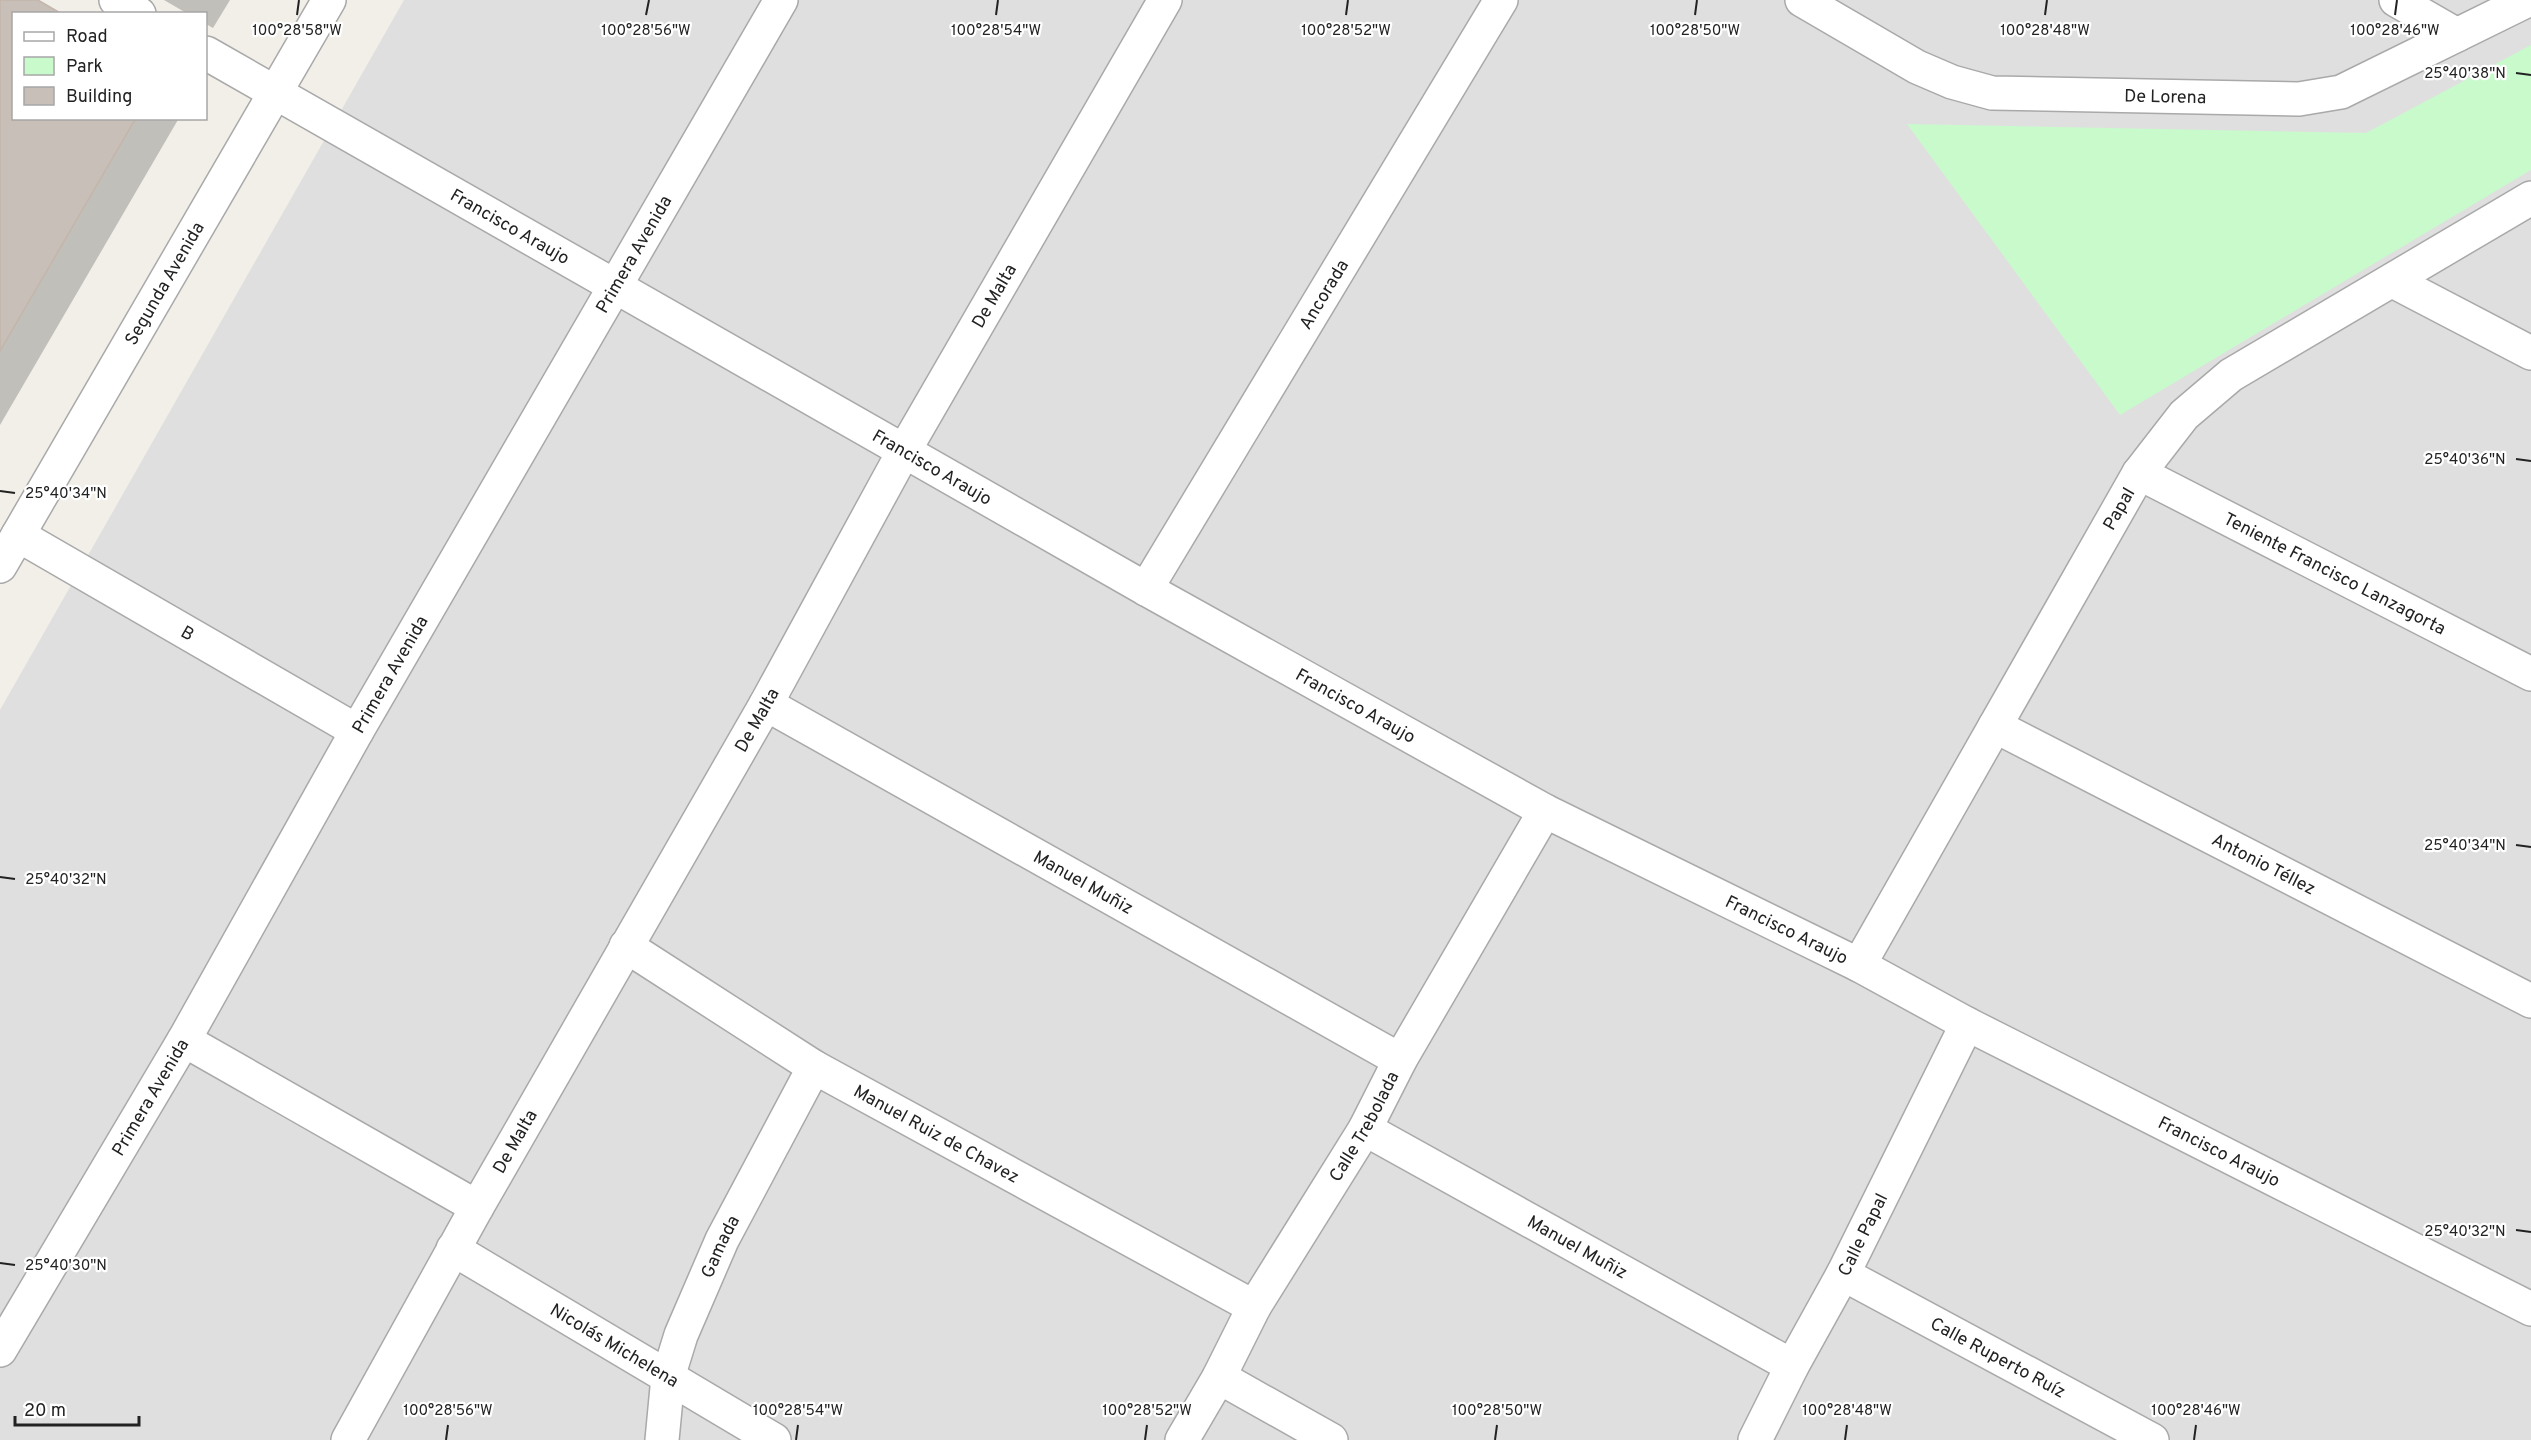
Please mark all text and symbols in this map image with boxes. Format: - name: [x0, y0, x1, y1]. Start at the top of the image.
- legend: [12, 12, 207, 120]
- text: 100°28'58"W: [252, 22, 342, 41]
- text: 100°28'56"W: [601, 22, 691, 41]
- text: 100°28'54"W: [951, 22, 1041, 41]
- text: 100°28'52"W: [1301, 22, 1391, 41]
- text: 100°28'50"W: [1650, 22, 1740, 41]
- text: 100°28'48"W: [2000, 22, 2090, 41]
- text: 100°28'46"W: [2350, 22, 2440, 41]
- text: Road: [66, 26, 108, 49]
- text: Park: [66, 56, 103, 79]
- text: 25°40'38"N: [2424, 65, 2506, 84]
- text: Building: [66, 86, 132, 109]
- street label: De Lorena: [2124, 86, 2207, 110]
- street label: Francisco Araujo: [445, 185, 573, 271]
- street label: Primera Avenida: [592, 192, 678, 318]
- street label: Segunda Avenida: [121, 218, 211, 350]
- street label: Ancorada: [1295, 256, 1355, 334]
- street label: De Malta: [968, 260, 1023, 333]
- street label: Francisco Araujo: [868, 425, 995, 512]
- text: 25°40'36"N: [2424, 451, 2506, 470]
- street label: Papal: [2099, 484, 2141, 535]
- text: 25°40'34"N: [25, 485, 107, 504]
- street label: Teniente Francisco Lanzagorta: [2219, 508, 2449, 641]
- street label: Primera Avenida: [348, 612, 434, 738]
- street label: B: [176, 621, 198, 647]
- street label: Francisco Araujo: [1291, 664, 1419, 750]
- street label: De Malta: [731, 685, 785, 757]
- street label: Antonio Téllez: [2207, 829, 2319, 901]
- text: 25°40'34"N: [2424, 837, 2506, 856]
- street label: Manuel Muñiz: [1029, 846, 1137, 921]
- text: 25°40'32"N: [25, 871, 107, 890]
- street label: Francisco Araujo: [1721, 891, 1851, 971]
- street label: Primera Avenida: [108, 1035, 195, 1161]
- street label: Calle Trebolada: [1325, 1068, 1405, 1187]
- street label: Manuel Ruiz de Chavez: [849, 1081, 1023, 1190]
- street label: De Malta: [489, 1106, 543, 1178]
- street label: Francisco Araujo: [2154, 1112, 2283, 1193]
- street label: Calle Papal: [1834, 1190, 1894, 1281]
- street label: Manuel Muñiz: [1523, 1211, 1631, 1285]
- street label: Gamada: [697, 1212, 746, 1282]
- text: 25°40'32"N: [2424, 1223, 2506, 1242]
- text: 25°40'30"N: [25, 1257, 107, 1276]
- street label: Nicolás Michelena: [545, 1299, 682, 1394]
- street label: Calle Ruperto Ruíz: [1926, 1313, 2069, 1404]
- scale bar: [15, 1389, 140, 1427]
- text: 20 m: [24, 1400, 66, 1423]
- text: 100°28'56"W: [403, 1402, 493, 1421]
- text: 100°28'54"W: [753, 1402, 843, 1421]
- text: 100°28'52"W: [1102, 1402, 1192, 1421]
- text: 100°28'50"W: [1452, 1402, 1542, 1421]
- text: 100°28'48"W: [1802, 1402, 1892, 1421]
- text: 100°28'46"W: [2151, 1402, 2241, 1421]

